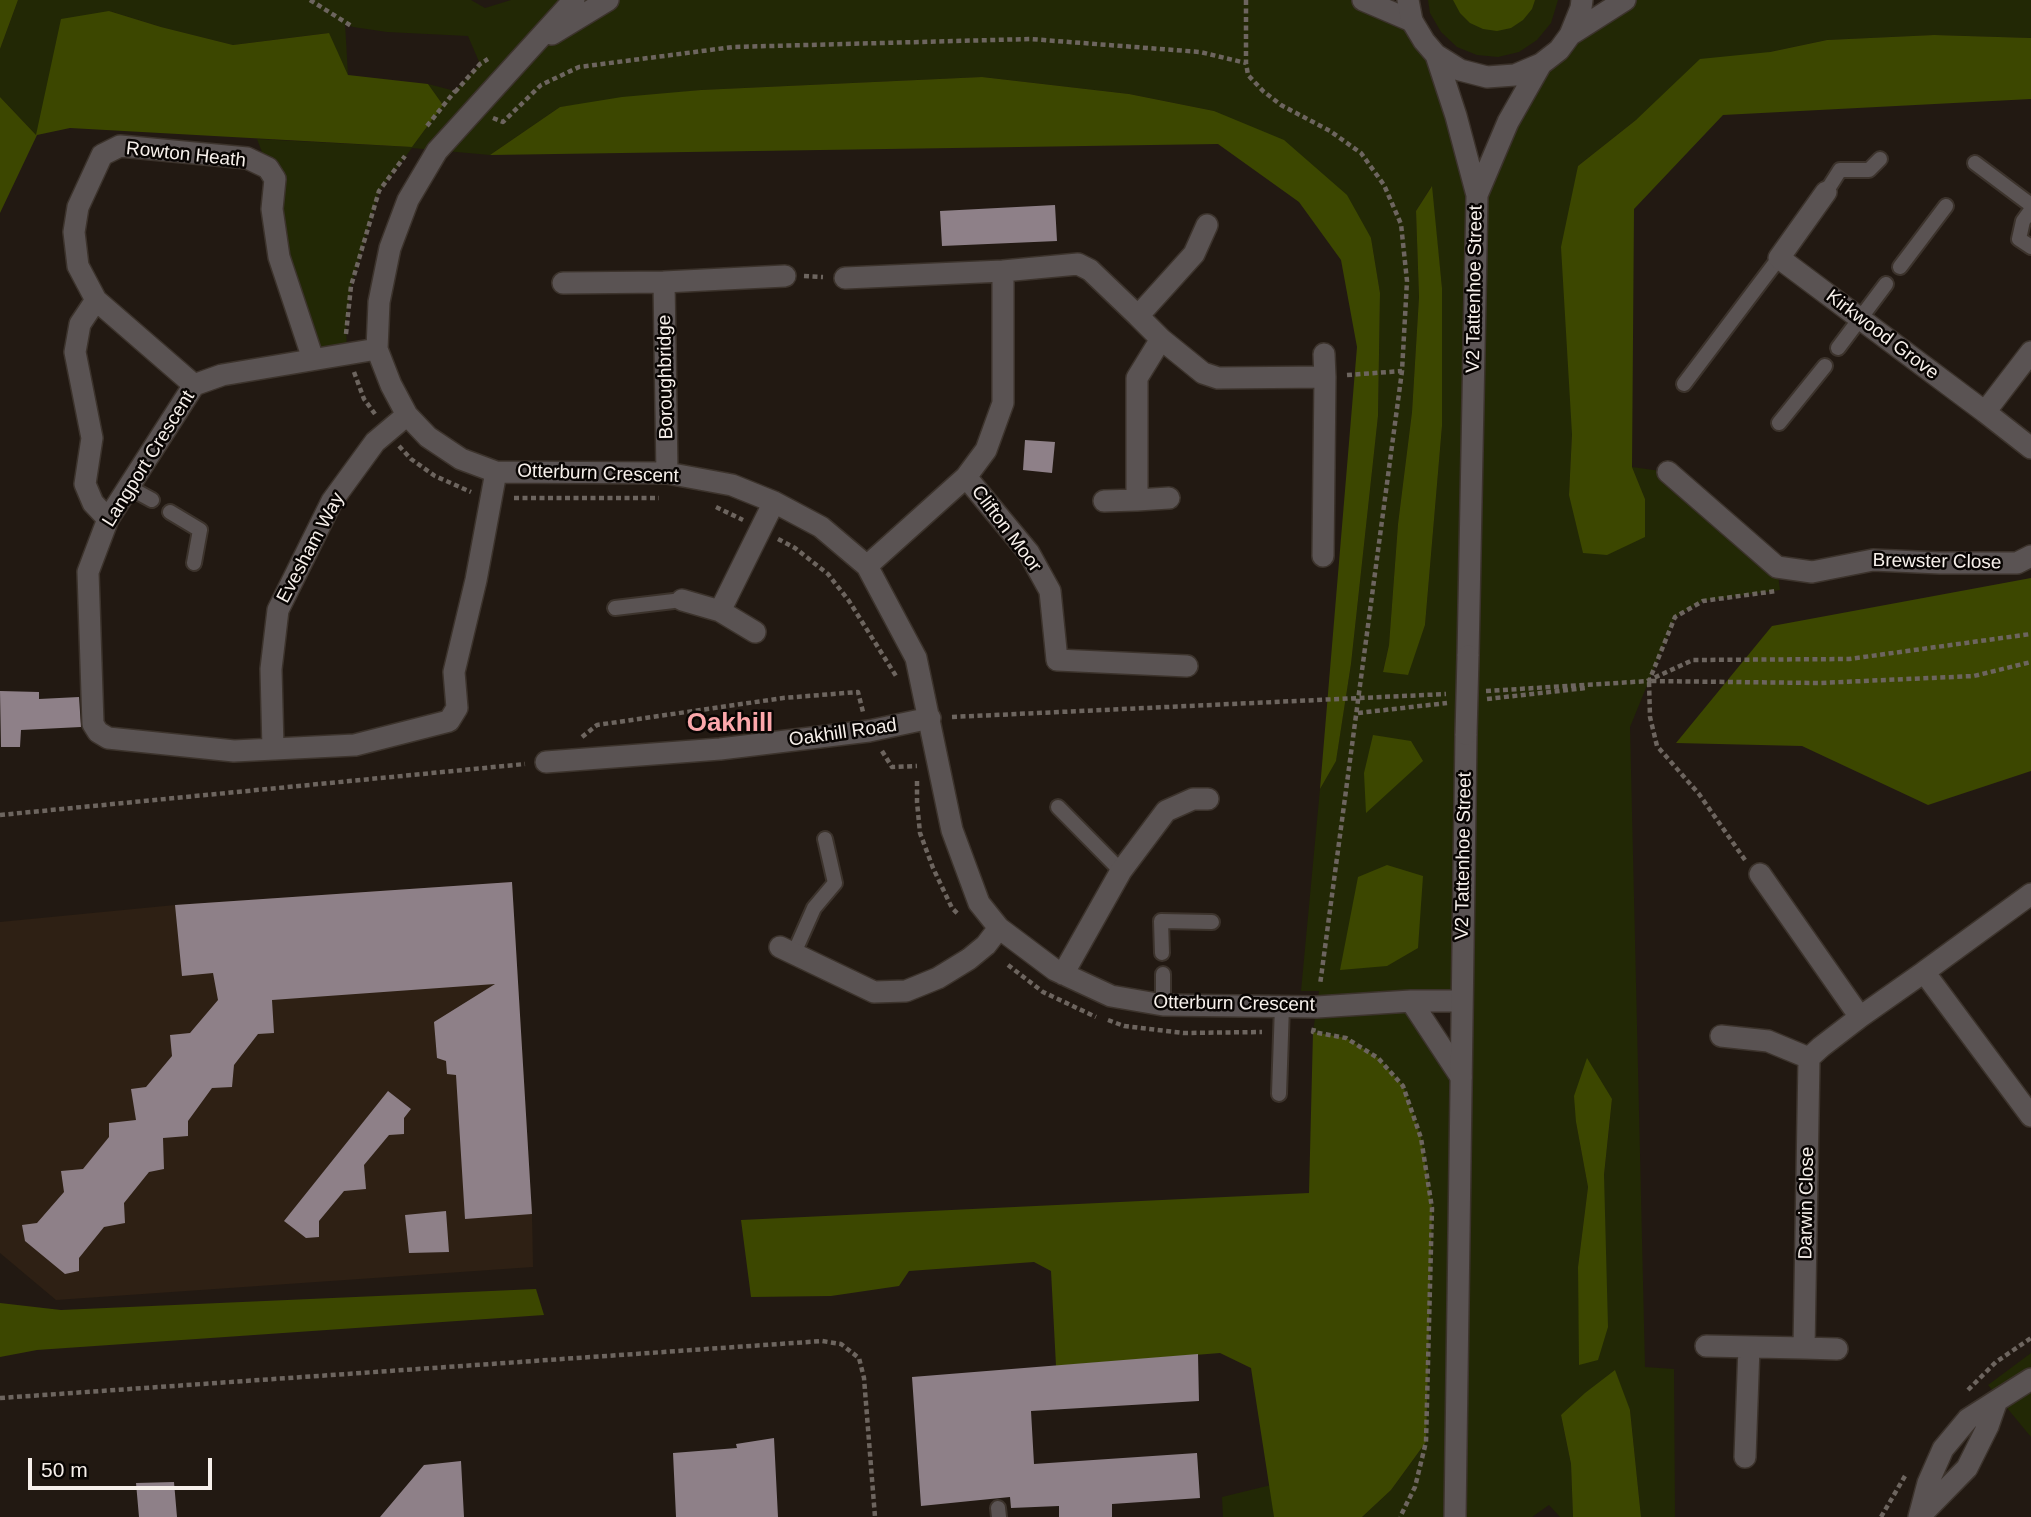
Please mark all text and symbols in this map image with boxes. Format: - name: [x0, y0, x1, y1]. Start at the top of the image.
- street label: Rowton Heath: [125, 137, 247, 173]
- street label: V2 Tattenhoe Street: [1462, 205, 1488, 373]
- street label: Kirkwood Grove: [1821, 285, 1943, 385]
- street label: Boroughbridge: [654, 314, 678, 440]
- street label: Langport Crescent: [98, 387, 200, 531]
- street label: Otterburn Crescent: [517, 460, 679, 488]
- street label: Clifton Moor: [966, 481, 1046, 577]
- street label: Evesham Way: [272, 489, 350, 607]
- street label: Brewster Close: [1872, 549, 2002, 575]
- district label: Oakhill: [687, 708, 773, 740]
- street label: Oakhill Road: [788, 714, 898, 752]
- street label: V2 Tattenhoe Street: [1451, 772, 1477, 940]
- street label: Otterburn Crescent: [1153, 991, 1315, 1017]
- street label: Darwin Close: [1795, 1146, 1819, 1260]
- scale bar: [32, 1444, 215, 1488]
- text: 50 m: [41, 1458, 88, 1481]

